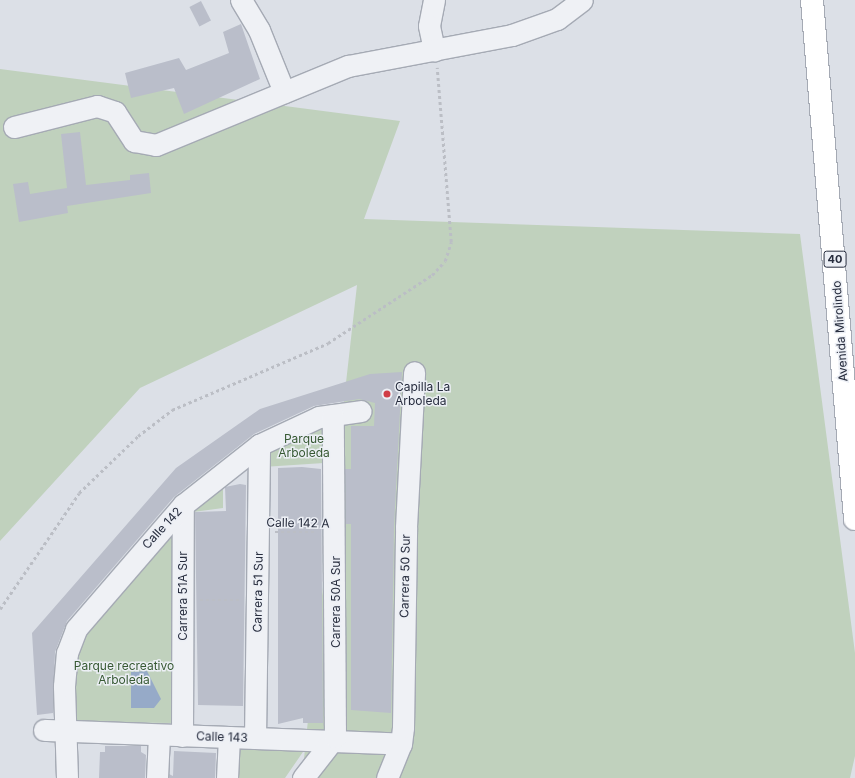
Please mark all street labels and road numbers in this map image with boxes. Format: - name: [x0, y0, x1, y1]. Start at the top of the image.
- road number: 40: [823, 250, 847, 268]
- street label: Avenida Mirolindo: [829, 280, 851, 382]
- street label: Calle 142: [139, 504, 185, 552]
- street label: Calle 142 A: [266, 515, 330, 531]
- street label: Carrera 50 Sur: [397, 534, 413, 618]
- street label: Carrera 51A Sur: [176, 551, 190, 641]
- street label: Carrera 51 Sur: [250, 551, 266, 633]
- street label: Carrera 50A Sur: [329, 556, 343, 648]
- street label: Calle 143: [196, 729, 248, 745]

